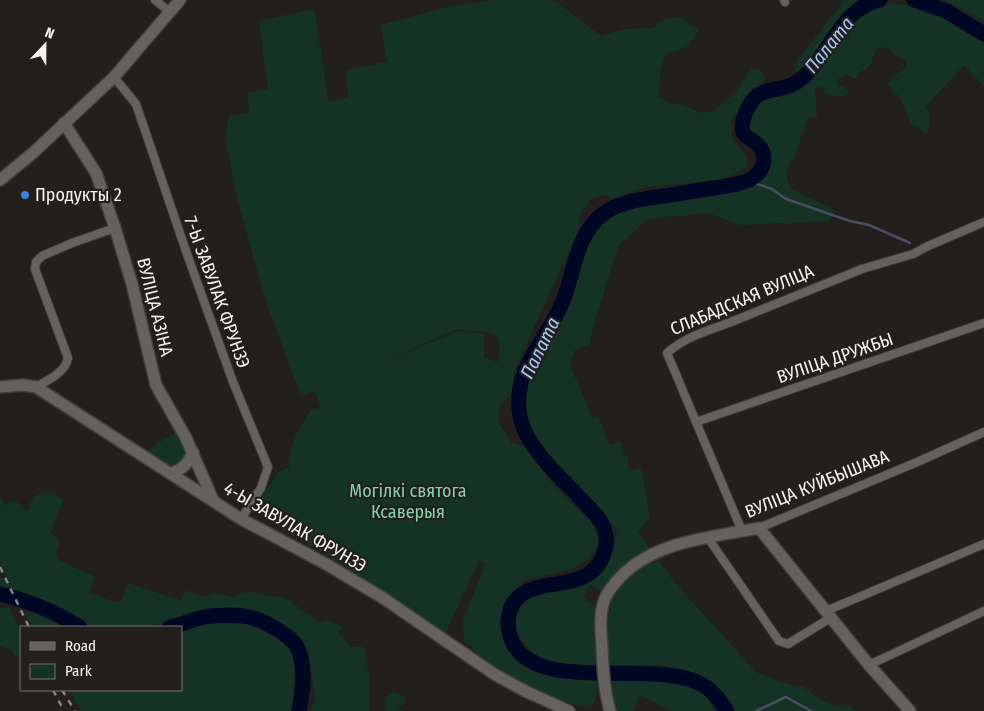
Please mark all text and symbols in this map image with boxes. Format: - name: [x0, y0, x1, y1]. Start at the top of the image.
- water label: Палата: [800, 12, 858, 78]
- north arrow: [20, 20, 70, 70]
- text: N: [43, 24, 57, 43]
- place label: Продукты 2: [35, 184, 122, 206]
- marker: Продукты 2: [19, 189, 31, 201]
- street label: 7-Ы ЗАВУЛАК ФРУНЗЭ: [179, 213, 255, 371]
- street label: ВУЛІЦА АЗІНА: [132, 255, 178, 359]
- street label: СЛАБАДСКАЯ ВУЛІЦА: [667, 260, 818, 340]
- water label: Палата: [515, 314, 565, 382]
- street label: ВУЛІЦА ДРУЖБЫ: [774, 328, 896, 388]
- street label: ВУЛІЦА КУЙБЫШАВА: [742, 445, 893, 523]
- street label: 4-Ы ЗАВУЛАК ФРУНЗЭ: [220, 477, 370, 577]
- park label: Могілкі святога Ксаверыя: [349, 480, 467, 523]
- legend: [20, 626, 182, 691]
- text: Road: [65, 637, 96, 655]
- text: Park: [65, 662, 92, 680]

